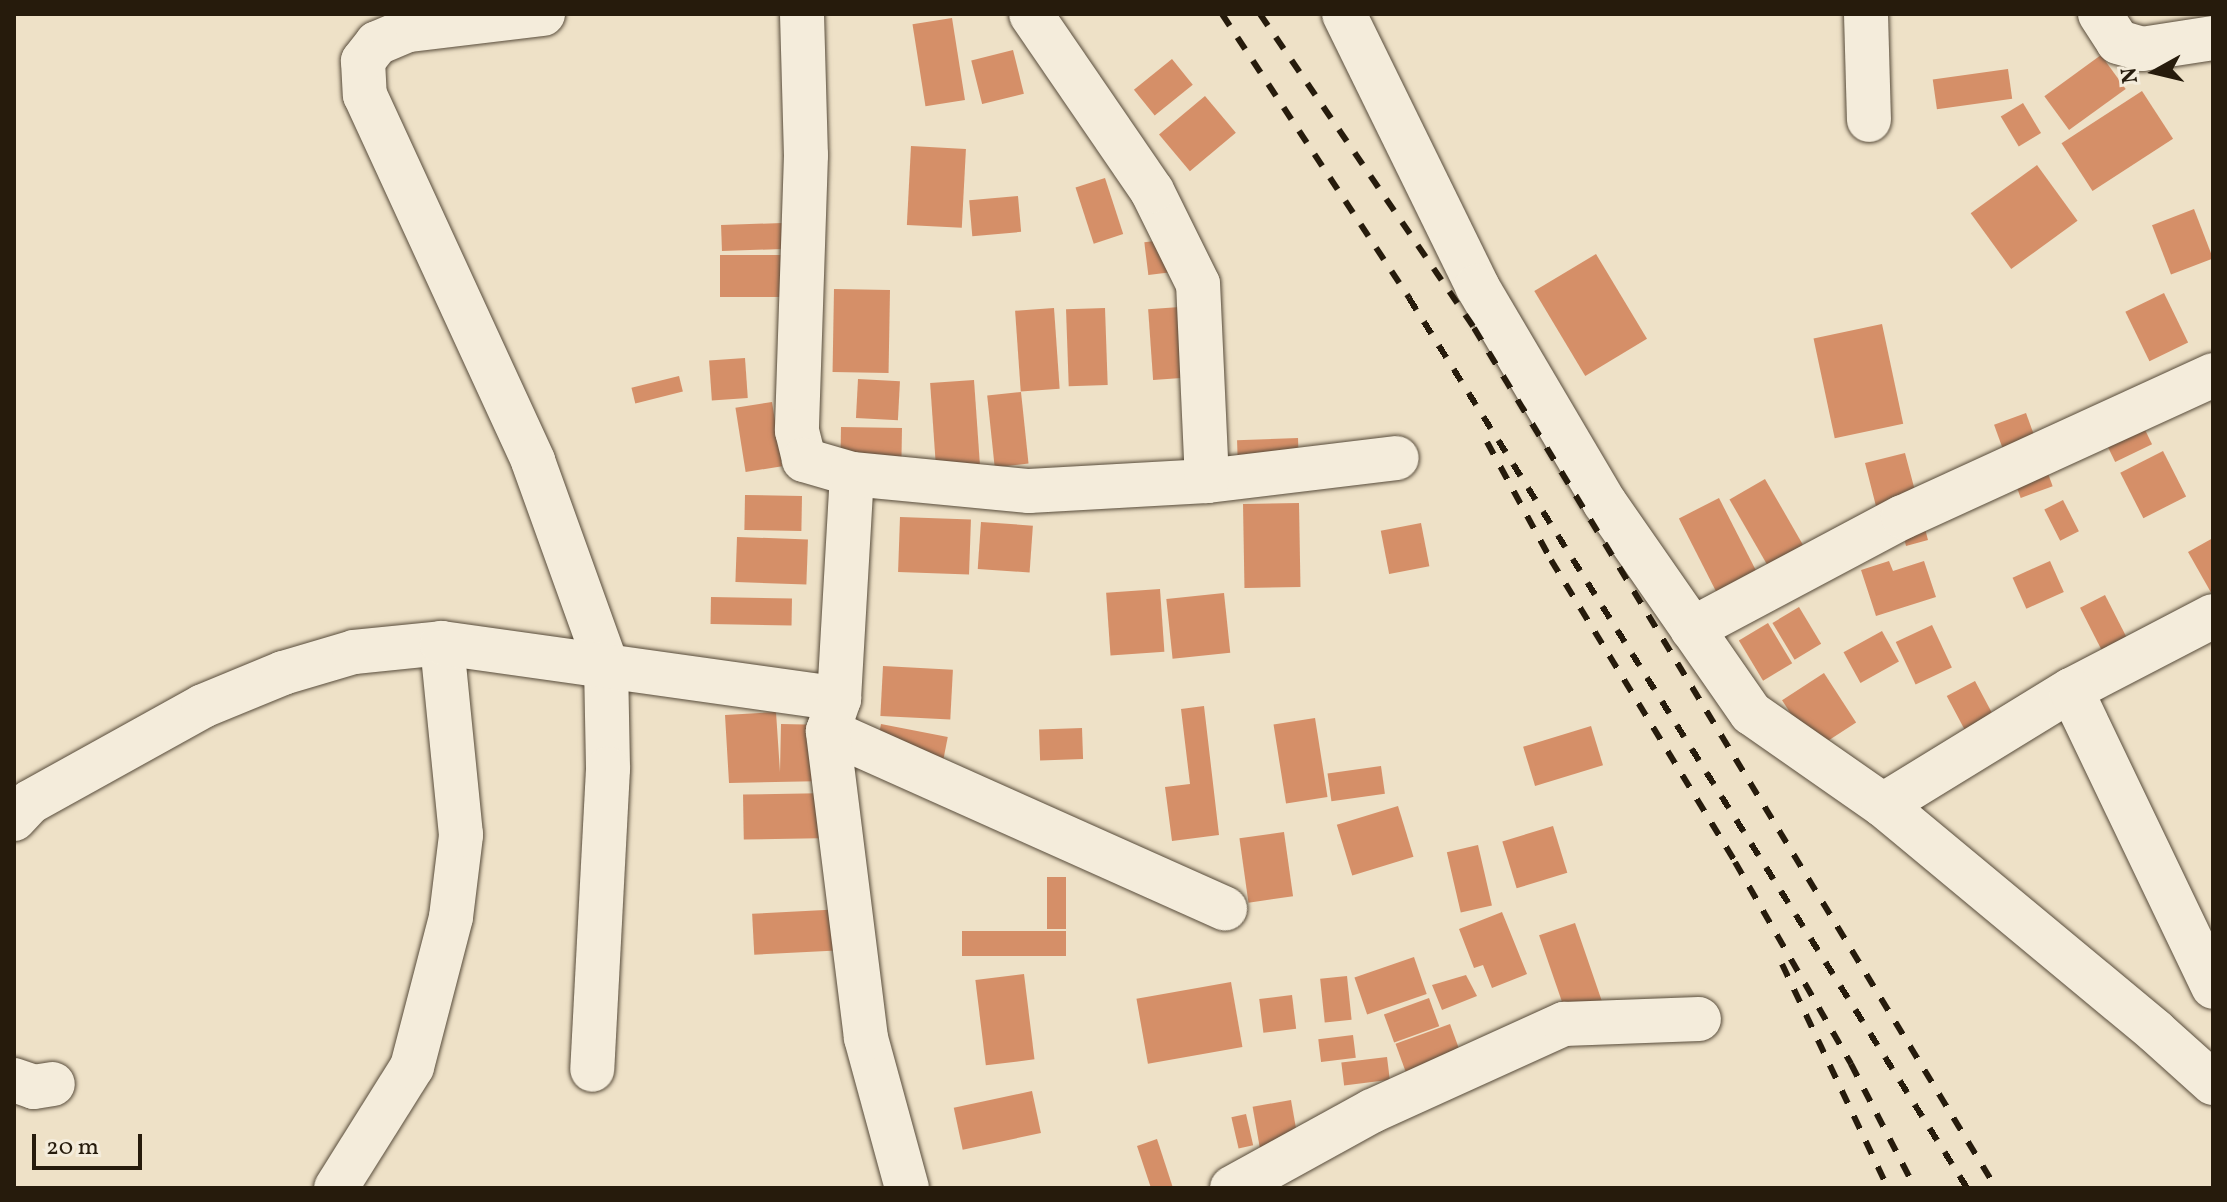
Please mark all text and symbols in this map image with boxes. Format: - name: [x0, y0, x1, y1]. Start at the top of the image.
- north arrow: [2115, 32, 2195, 112]
- text: N: [2114, 65, 2147, 85]
- scale bar: [36, 1118, 146, 1168]
- text: 20 m: [46, 1131, 99, 1165]

